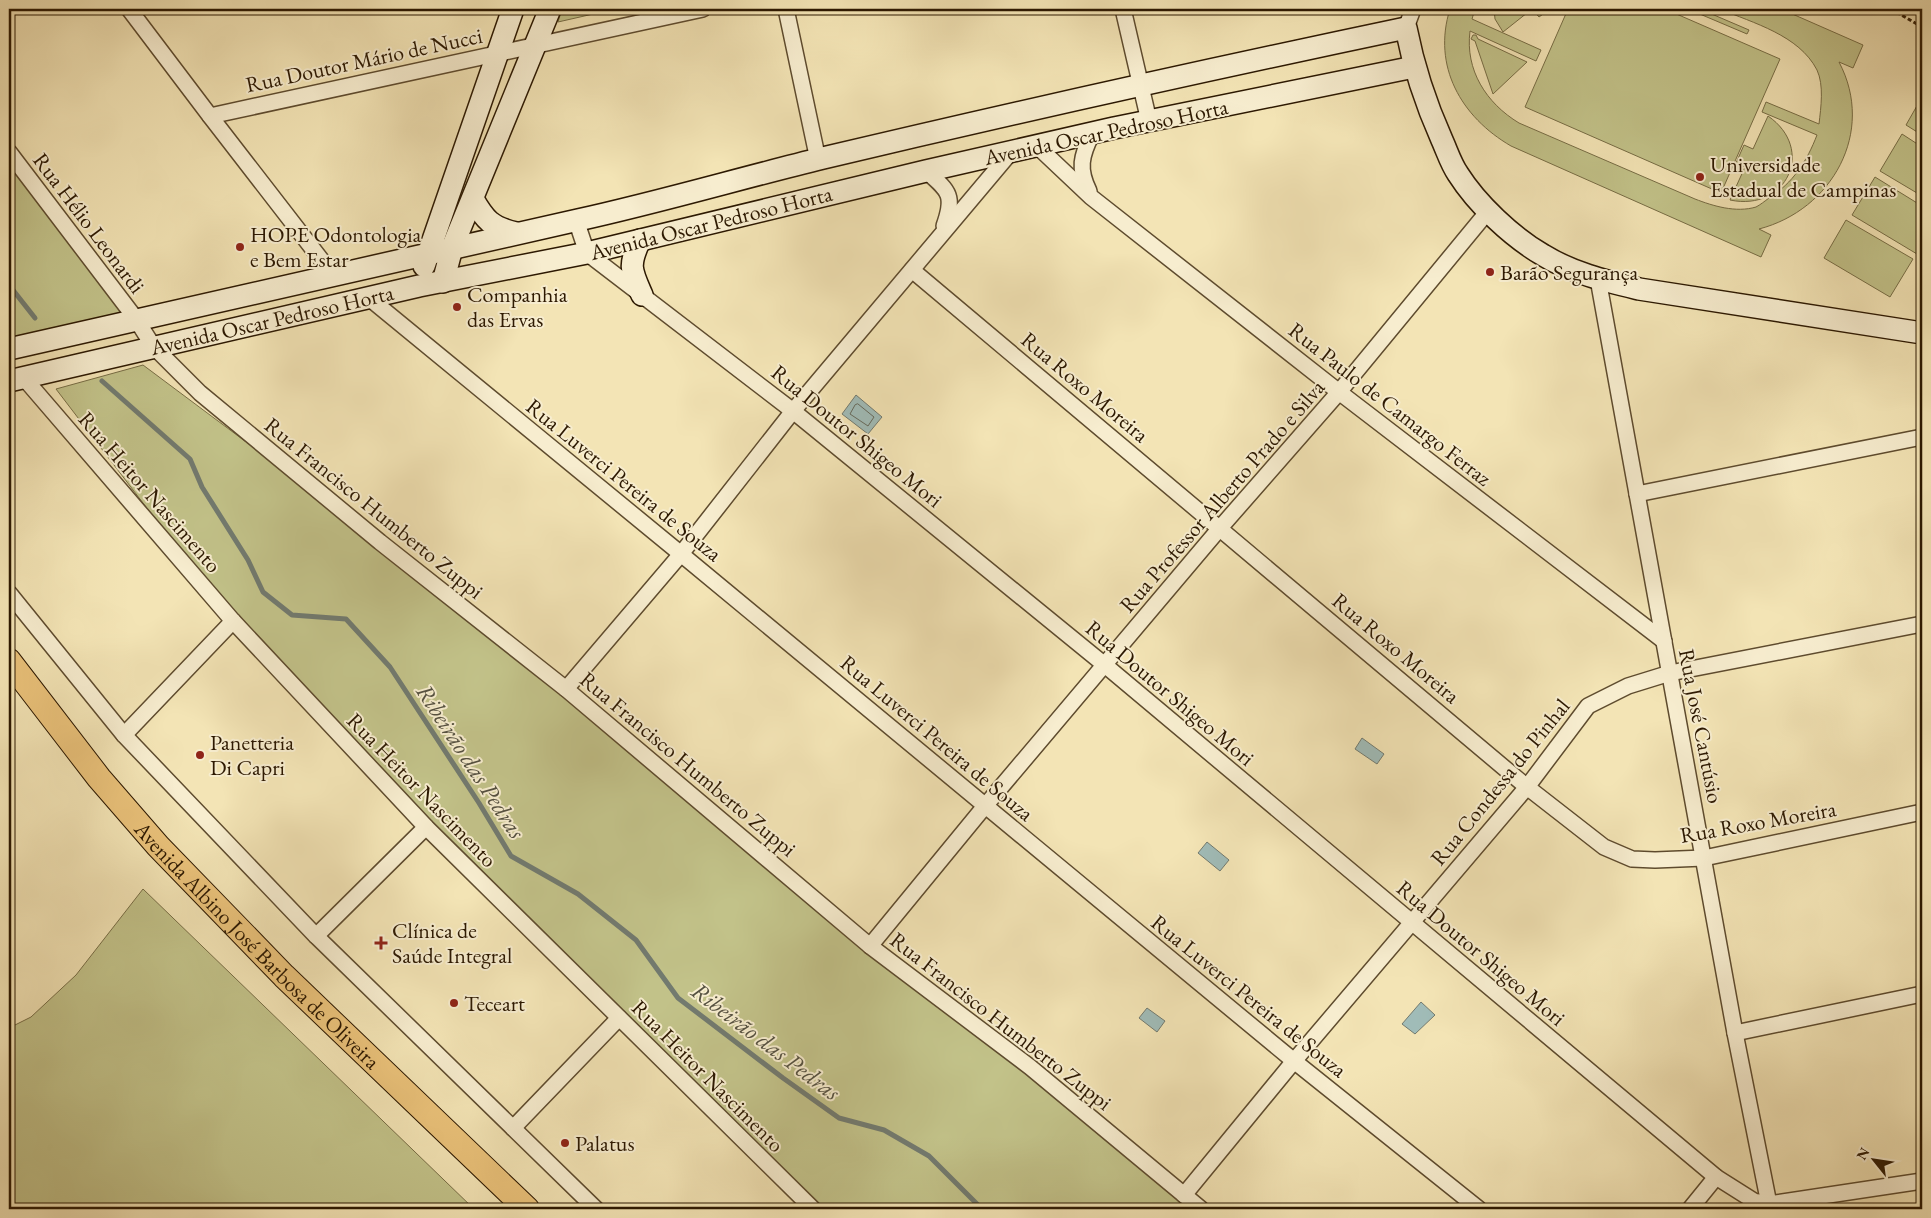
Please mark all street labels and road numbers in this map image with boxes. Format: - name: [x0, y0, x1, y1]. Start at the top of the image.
- street label: Rua Doutor Mário de Nucci: [243, 21, 485, 99]
- street label: Avenida Oscar Pedroso Horta: [980, 92, 1231, 172]
- street label: Rua Hélio Leonardi: [27, 147, 151, 299]
- street label: Avenida Oscar Pedroso Horta: [586, 179, 835, 267]
- street label: Avenida Oscar Pedroso Horta: [147, 278, 397, 362]
- street label: Rua Paulo de Camargo Ferraz: [1283, 316, 1498, 493]
- street label: Rua Roxo Moreira: [1015, 325, 1155, 449]
- street label: Rua Doutor Shigeo Mori: [765, 358, 949, 514]
- street label: Rua Professor Alberto Prado e Silva: [1113, 373, 1331, 618]
- street label: Rua Luverci Pereira de Souza: [520, 392, 728, 568]
- street label: Rua Heitor Nascimento: [72, 405, 228, 579]
- street label: Rua Francisco Humberto Zuppi: [258, 411, 490, 605]
- street label: Rua Roxo Moreira: [1326, 586, 1466, 710]
- street label: Rua Doutor Shigeo Mori: [1079, 614, 1261, 772]
- street label: Rua José Cantúsio: [1672, 646, 1730, 806]
- street label: Rua Luverci Pereira de Souza: [834, 648, 1040, 828]
- street label: Rua Francisco Humberto Zuppi: [574, 665, 802, 863]
- street label: Rua Condessa do Pinhal: [1424, 693, 1576, 871]
- street label: Rua Heitor Nascimento: [341, 706, 504, 874]
- street label: Rua Roxo Moreira: [1678, 794, 1839, 850]
- street label: Avenida Albino José Barbosa de Oliveira: [128, 814, 387, 1075]
- street label: Rua Doutor Shigeo Mori: [1390, 874, 1572, 1032]
- street label: Rua Luverci Pereira de Souza: [1145, 908, 1353, 1084]
- street label: Rua Francisco Humberto Zuppi: [884, 925, 1118, 1117]
- street label: Rua Heitor Nascimento: [625, 993, 791, 1159]

